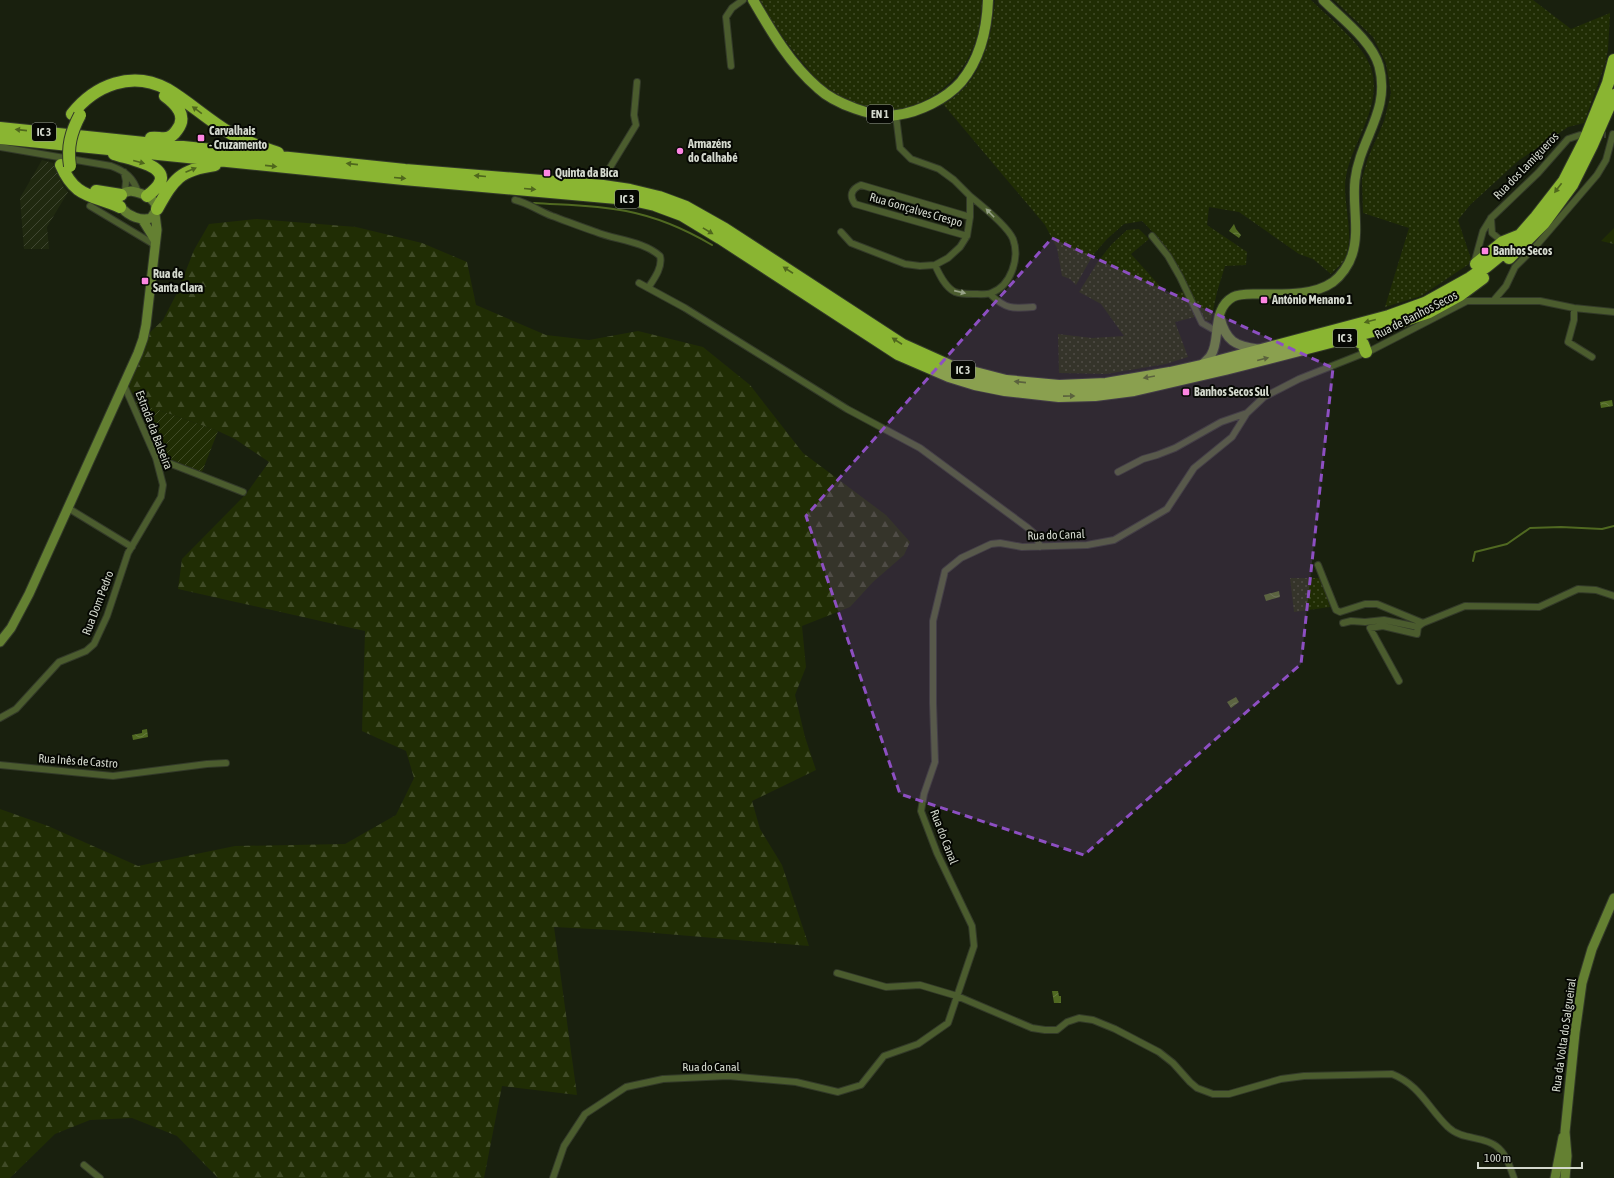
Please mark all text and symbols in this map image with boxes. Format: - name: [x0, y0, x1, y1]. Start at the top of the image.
- road number: EN 1: [867, 105, 893, 123]
- one-way arrow: [192, 106, 202, 114]
- road number: IC 3: [32, 123, 56, 141]
- place label: Carvalhais - Cruzamento: [209, 124, 268, 152]
- one-way arrow: [15, 127, 27, 133]
- street label: Rua dos Lamigueros: [1491, 130, 1561, 202]
- marker: Carvalhais - Cruzamento: [196, 133, 206, 143]
- place label: Armazéns do Calhabé: [687, 137, 738, 165]
- marker: Armazéns do Calhabé: [675, 146, 685, 156]
- one-way arrow: [133, 159, 145, 165]
- one-way arrow: [346, 161, 358, 168]
- one-way arrow: [265, 163, 277, 169]
- place label: Quinta da Bica: [555, 166, 619, 180]
- one-way arrow: [185, 167, 196, 173]
- marker: Quinta da Bica: [542, 168, 552, 178]
- one-way arrow: [474, 172, 486, 179]
- one-way arrow: [394, 175, 406, 182]
- one-way arrow: [1554, 182, 1562, 193]
- one-way arrow: [524, 186, 536, 193]
- road number: IC 3: [615, 190, 639, 208]
- street label: Rua Gonçalves Crespo: [868, 190, 964, 230]
- one-way arrow: [985, 208, 995, 218]
- one-way arrow: [702, 227, 714, 234]
- place label: Banhos Secos: [1493, 244, 1553, 258]
- marker: Banhos Secos: [1480, 246, 1490, 256]
- place label: Rua de Santa Clara: [153, 267, 204, 295]
- one-way arrow: [783, 267, 794, 274]
- marker: Rua de Santa Clara: [140, 276, 150, 286]
- street label: Rua de Banhos Secos: [1372, 288, 1460, 342]
- one-way arrow: [954, 290, 966, 296]
- place label: António Menano 1: [1271, 293, 1353, 307]
- marker: António Menano 1: [1259, 295, 1269, 305]
- one-way arrow: [1364, 318, 1376, 324]
- road number: IC 3: [1333, 329, 1357, 347]
- one-way arrow: [891, 338, 903, 345]
- one-way arrow: [1257, 356, 1269, 362]
- road number: IC 3: [951, 361, 975, 379]
- one-way arrow: [1143, 374, 1155, 380]
- one-way arrow: [1014, 379, 1026, 385]
- place label: Banhos Secos Sul: [1194, 385, 1270, 399]
- marker: Banhos Secos Sul: [1181, 387, 1191, 397]
- street label: Estrada da Balseira: [133, 389, 175, 471]
- one-way arrow: [1063, 392, 1075, 399]
- street label: Rua do Canal: [1027, 527, 1086, 543]
- street label: Rua Dom Pedro: [79, 569, 117, 637]
- street label: Rua Inês de Castro: [38, 751, 119, 771]
- street label: Rua do Canal: [927, 808, 961, 867]
- street label: Rua da Volta do Salgueiral: [1549, 976, 1579, 1093]
- street label: Rua do Canal: [682, 1060, 741, 1074]
- scale bar: [1478, 1144, 1582, 1170]
- text: 100 m: [1484, 1151, 1511, 1165]

